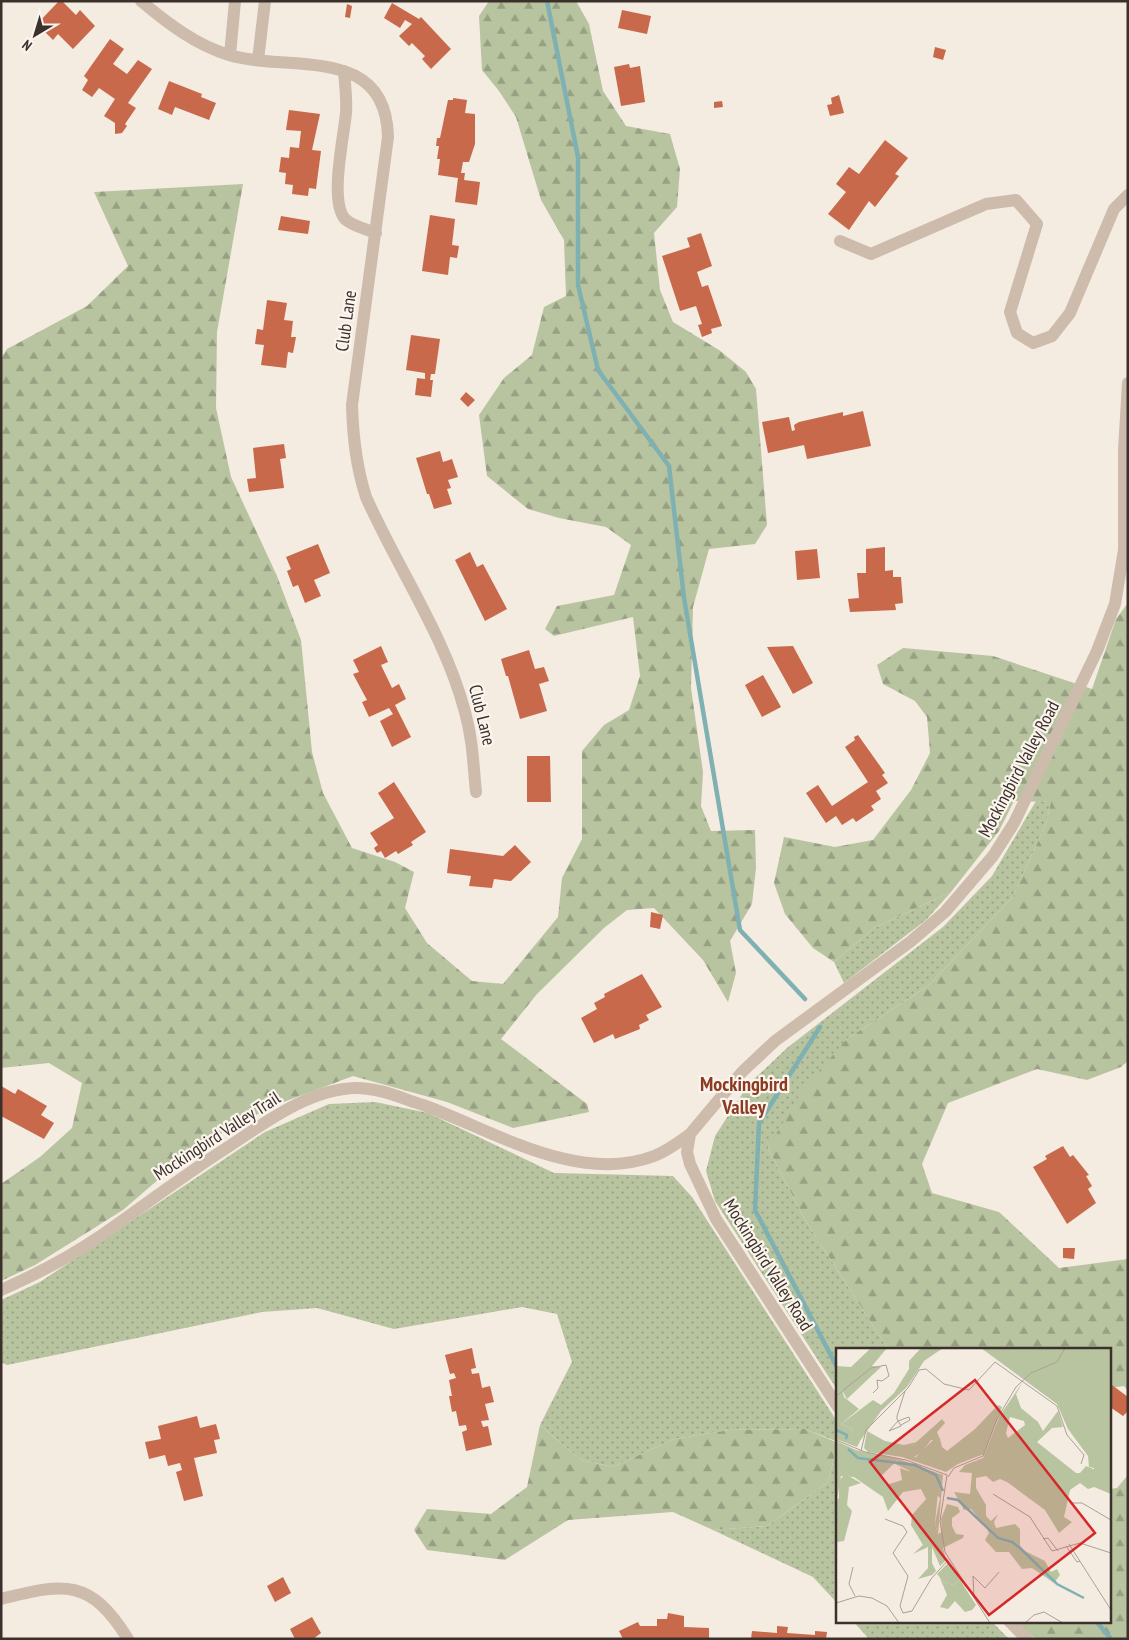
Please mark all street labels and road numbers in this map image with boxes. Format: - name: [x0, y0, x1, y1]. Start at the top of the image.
- street label: Club Lane: [330, 289, 361, 353]
- street label: Club Lane: [464, 682, 501, 748]
- street label: Mockingbird Valley Road: [973, 697, 1064, 841]
- street label: Mockingbird Valley Trail: [149, 1086, 285, 1185]
- street label: Mockingbird Valley Road: [719, 1195, 818, 1335]

